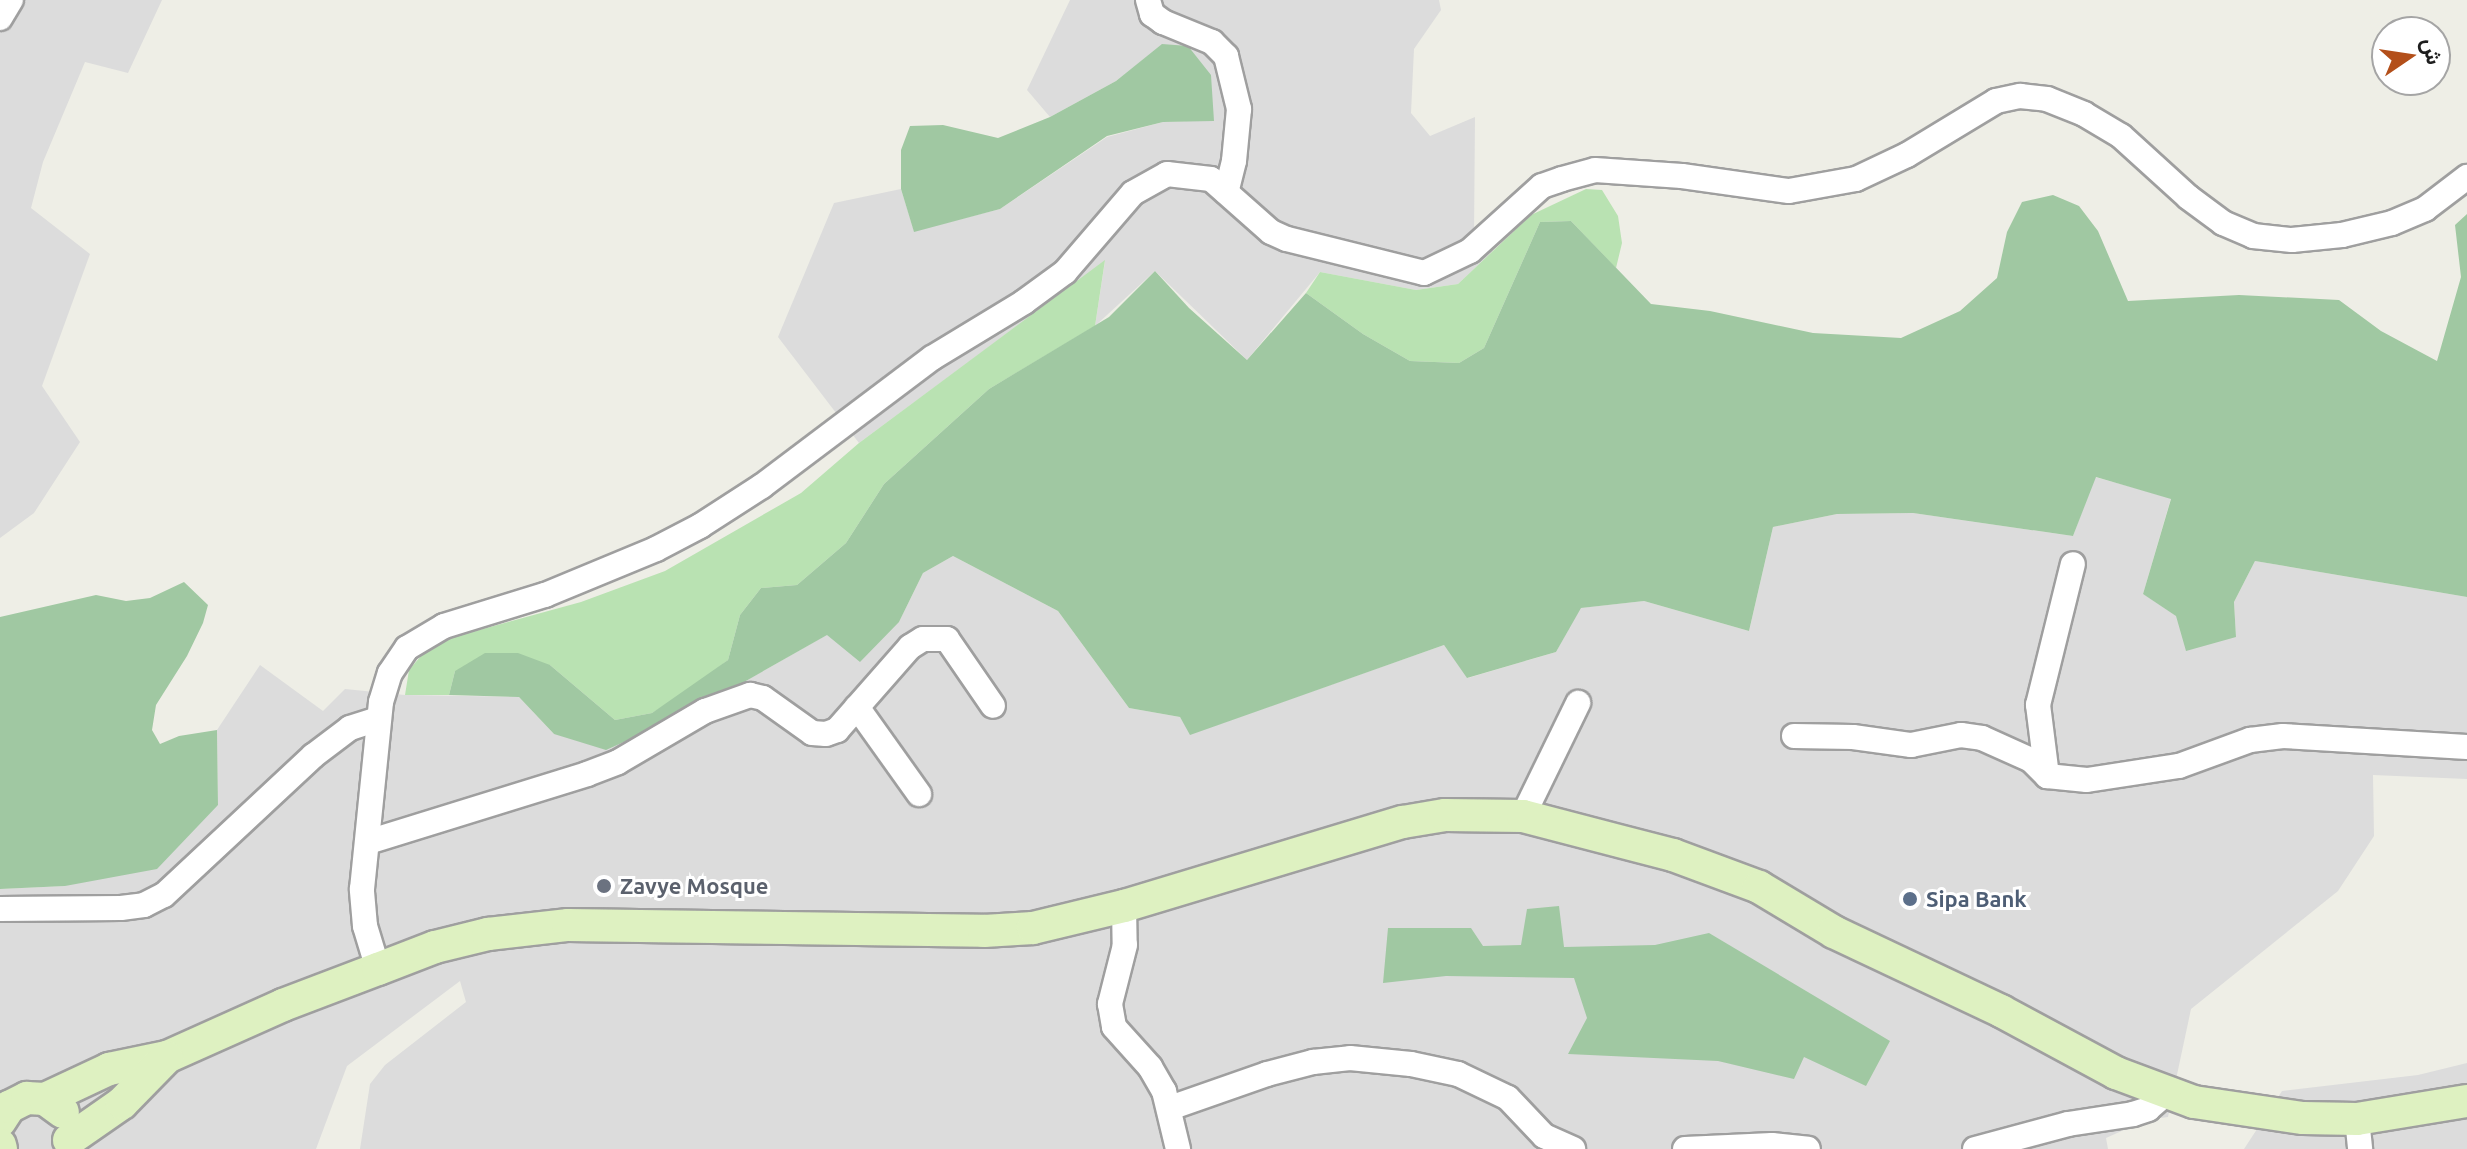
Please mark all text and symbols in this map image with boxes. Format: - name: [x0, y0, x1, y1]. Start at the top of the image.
- north arrow: [2371, 16, 2451, 96]
- text: ش: [2418, 35, 2448, 67]
- place label: Zavye Mosque: [620, 873, 769, 899]
- marker: Zavye Mosque: [595, 877, 613, 895]
- place label: Sipa Bank: [1926, 886, 2027, 912]
- marker: Sipa Bank: [1901, 890, 1919, 908]

